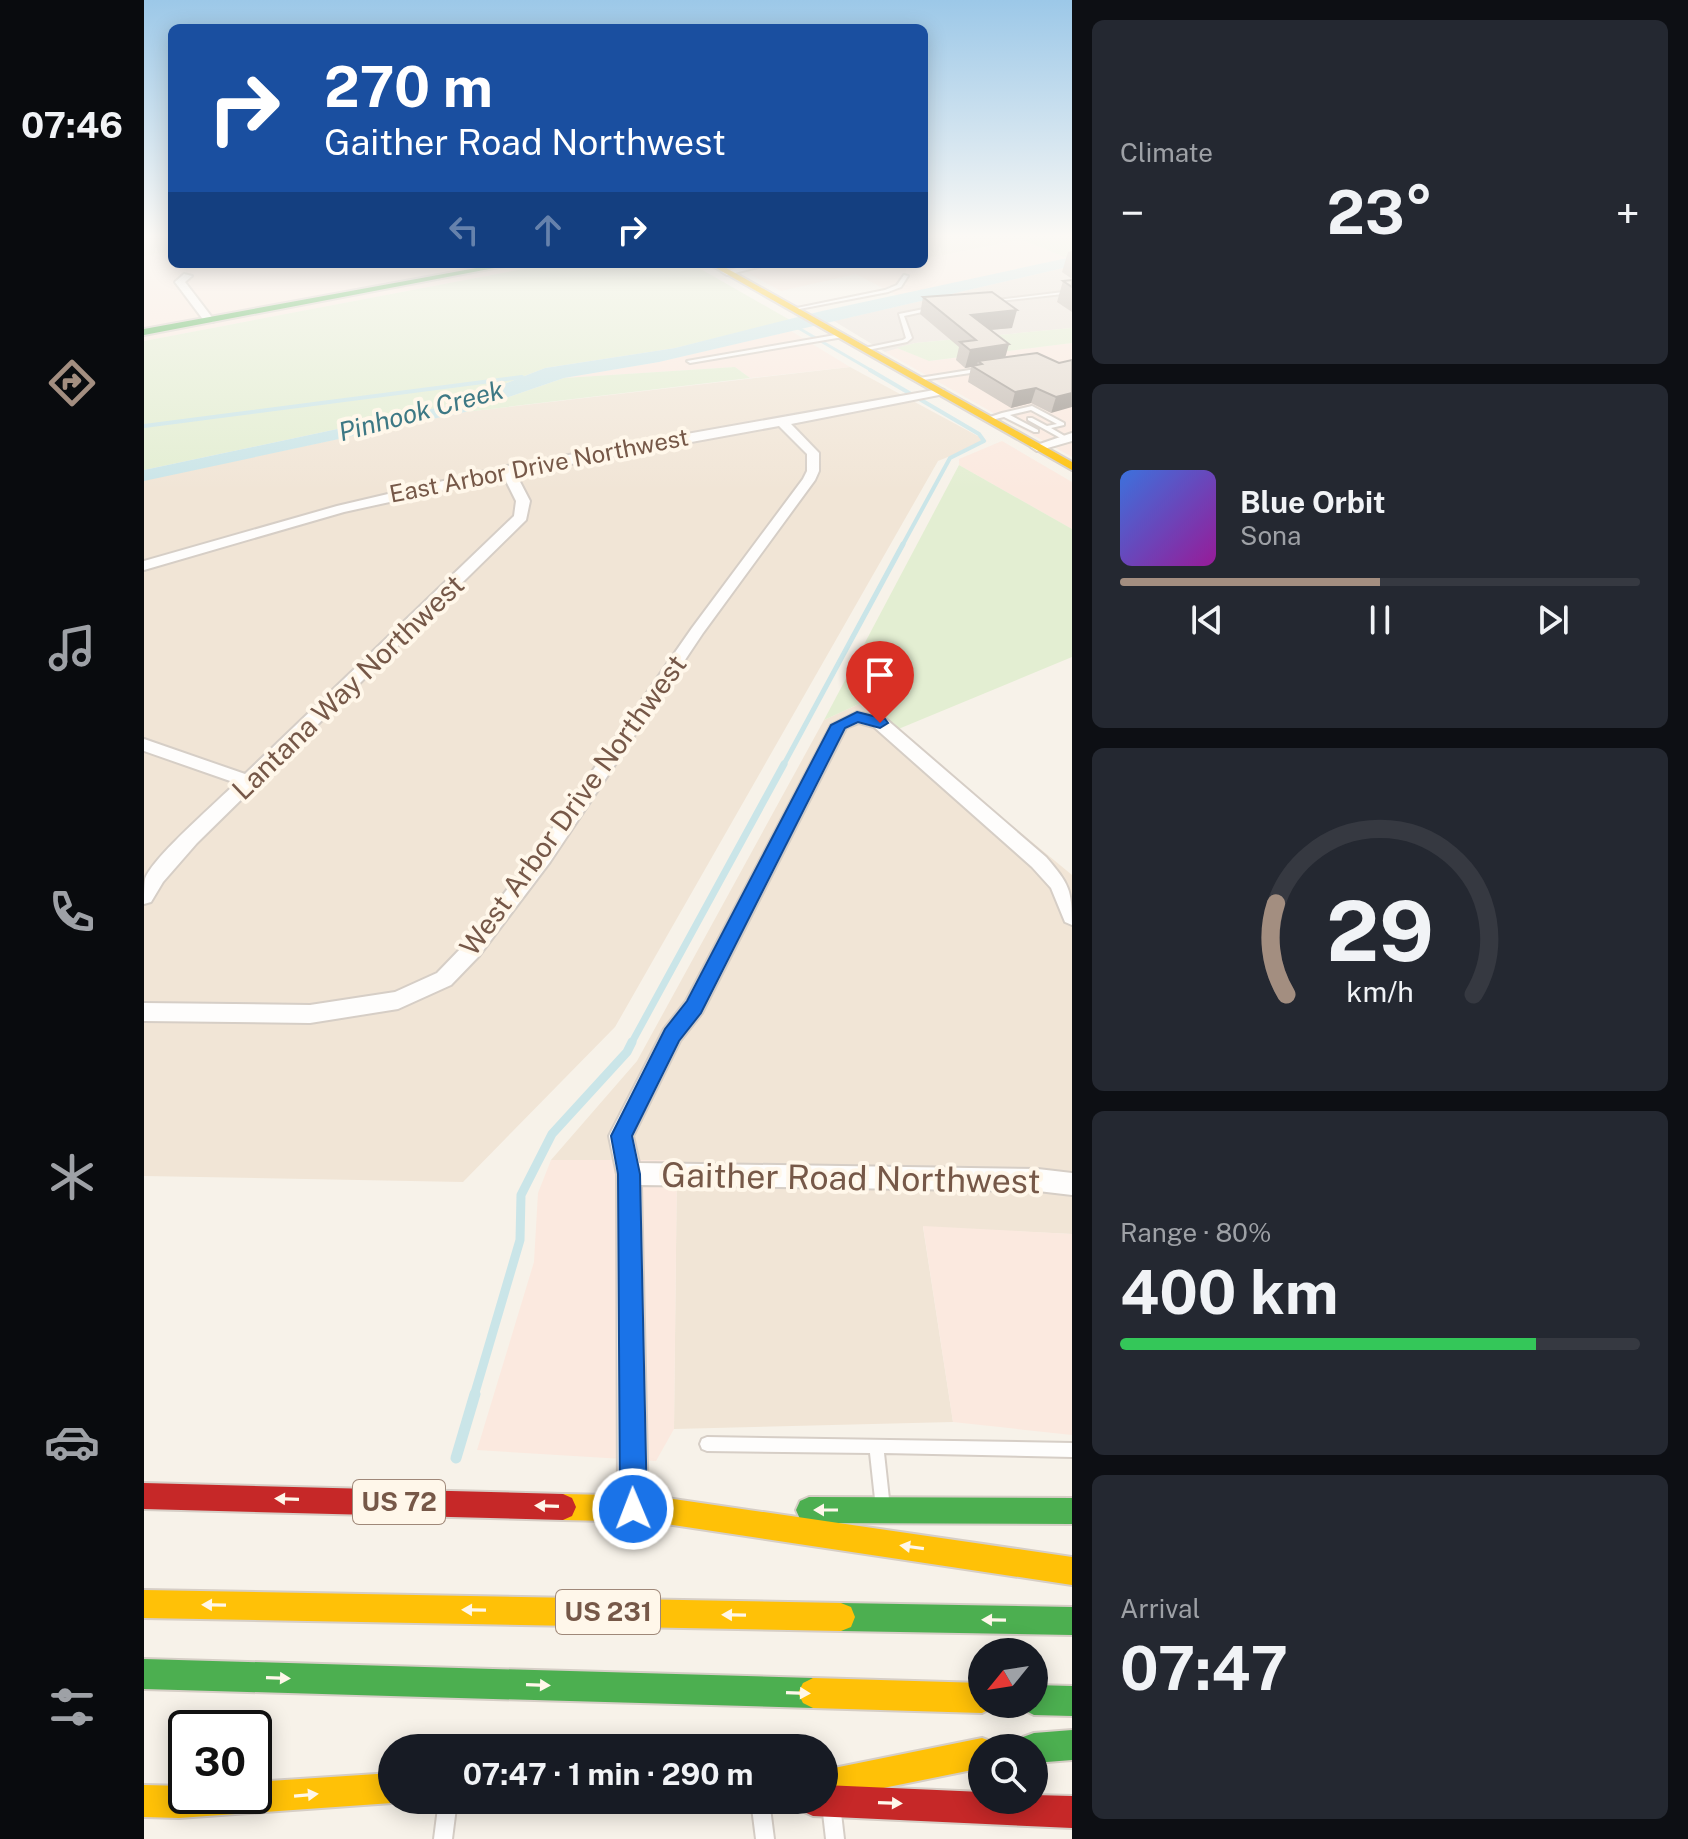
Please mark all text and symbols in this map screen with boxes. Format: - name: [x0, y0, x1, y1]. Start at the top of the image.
- text: 270 m: [324, 54, 493, 120]
- icon: right: [192, 56, 296, 160]
- text: 07:46: [21, 104, 123, 146]
- text: Gaither Road Northwest: [324, 121, 726, 163]
- text: Climate: [1120, 137, 1213, 168]
- text: 23°: [1327, 177, 1433, 248]
- text: −: [1120, 187, 1144, 239]
- text: +: [1616, 187, 1640, 239]
- icon: left: [442, 208, 486, 252]
- icon: ahead: [526, 208, 570, 252]
- icon: right: [610, 208, 654, 252]
- icon: directions: [44, 355, 100, 411]
- water label: Pinhook Creek: [335, 374, 507, 447]
- street label: East Arbor Drive Northwest: [387, 422, 691, 508]
- text: Blue Orbit: [1240, 484, 1386, 520]
- text: Sona: [1240, 520, 1301, 551]
- street label: Lantana Way Northwest: [225, 567, 470, 806]
- icon: previous: [1185, 598, 1229, 642]
- icon: pause: [1358, 598, 1402, 642]
- icon: next: [1531, 598, 1575, 642]
- icon: music: [44, 620, 100, 676]
- pin: [846, 641, 914, 723]
- street label: West Arbor Drive Northwest: [452, 648, 693, 961]
- icon: arrive: [858, 653, 902, 697]
- text: 29: [1326, 882, 1434, 980]
- icon: phone: [44, 884, 100, 940]
- text: km/h: [1346, 976, 1414, 1009]
- icon: climate: [44, 1149, 100, 1205]
- street label: Gaither Road Northwest: [661, 1155, 1041, 1201]
- text: Range · 80%: [1120, 1217, 1272, 1248]
- text: 400 km: [1120, 1257, 1339, 1328]
- icon: car: [44, 1414, 100, 1470]
- position arrow: [591, 1467, 675, 1551]
- road number: US 72: [353, 1480, 445, 1524]
- one-way arrow: [274, 1492, 299, 1505]
- one-way arrow: [534, 1500, 559, 1513]
- one-way arrow: [813, 1504, 838, 1516]
- one-way arrow: [899, 1540, 924, 1553]
- road number: US 231: [556, 1590, 660, 1634]
- text: Arrival: [1120, 1593, 1200, 1624]
- one-way arrow: [201, 1599, 226, 1611]
- one-way arrow: [461, 1604, 486, 1616]
- one-way arrow: [721, 1609, 746, 1621]
- one-way arrow: [981, 1614, 1006, 1626]
- text: 07:47: [1120, 1633, 1288, 1704]
- north arrow: [968, 1638, 1048, 1718]
- map controls: [968, 1638, 1048, 1814]
- one-way arrow: [266, 1672, 291, 1684]
- icon: filters: [44, 1679, 100, 1735]
- one-way arrow: [526, 1679, 551, 1692]
- one-way arrow: [786, 1686, 811, 1699]
- speed limit sign: 30: [168, 1710, 272, 1814]
- button: search: [968, 1734, 1048, 1814]
- text: 07:47 · 1 min · 290 m: [463, 1756, 753, 1792]
- one-way arrow: [294, 1788, 319, 1801]
- one-way arrow: [878, 1796, 904, 1809]

